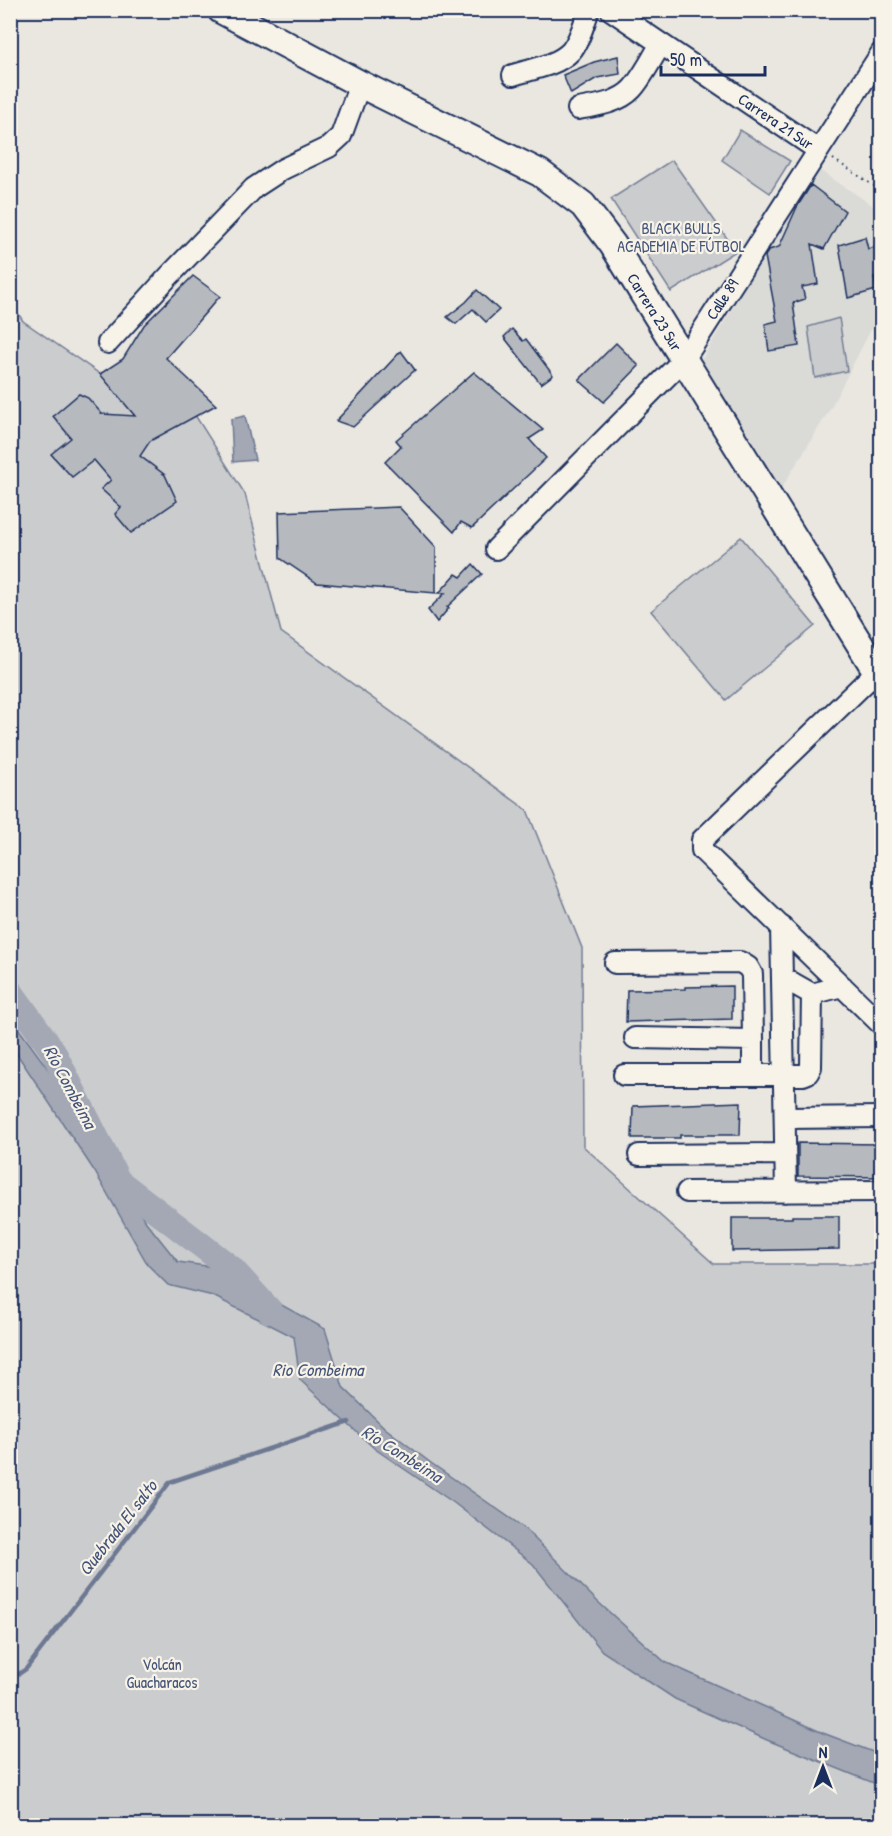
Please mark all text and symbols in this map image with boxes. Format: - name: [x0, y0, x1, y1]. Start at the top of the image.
- scale bar: [661, 39, 764, 77]
- text: 50 m: [670, 47, 702, 72]
- street label: Carrera 21 Sur: [734, 88, 818, 154]
- park label: BLACK BULLS ACADEMIA DE FÚTBOL: [617, 217, 745, 257]
- street label: Carrera 23 Sur: [622, 269, 688, 355]
- street label: Calle 89: [701, 274, 743, 324]
- water label: Río Combeima: [38, 1041, 104, 1134]
- water label: Rio Combeima: [273, 1357, 365, 1382]
- water label: Río Combeima: [357, 1419, 449, 1489]
- water label: Quebrada El salto: [72, 1473, 164, 1581]
- park label: Volcán Guacharacos: [127, 1653, 197, 1693]
- north arrow: [793, 1737, 853, 1797]
- text: N: [819, 1741, 828, 1763]

